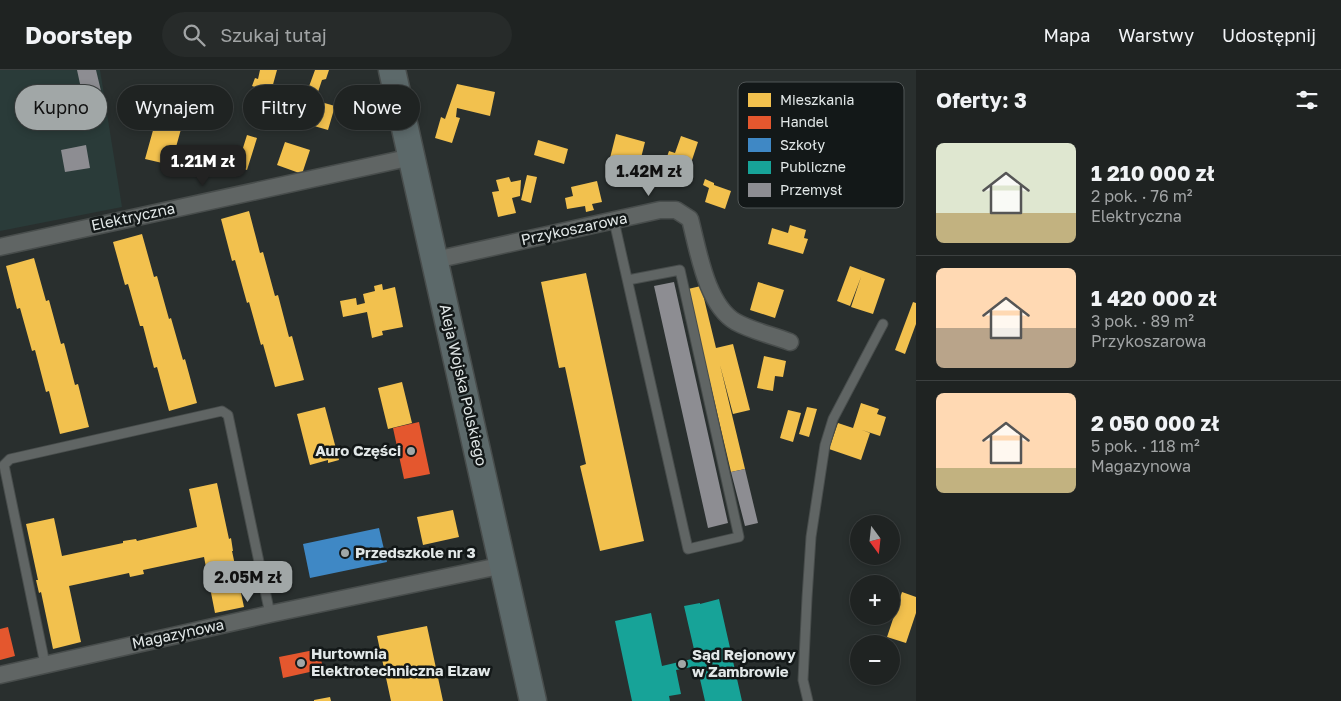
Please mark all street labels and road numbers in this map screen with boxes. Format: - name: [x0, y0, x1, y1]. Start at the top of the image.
- street label: Elektryczna: [89, 198, 176, 234]
- street label: Przykoszarowa: [519, 208, 629, 248]
- street label: Aleja Wojska Polskiego: [437, 302, 491, 467]
- street label: Magazynowa: [130, 614, 225, 652]

